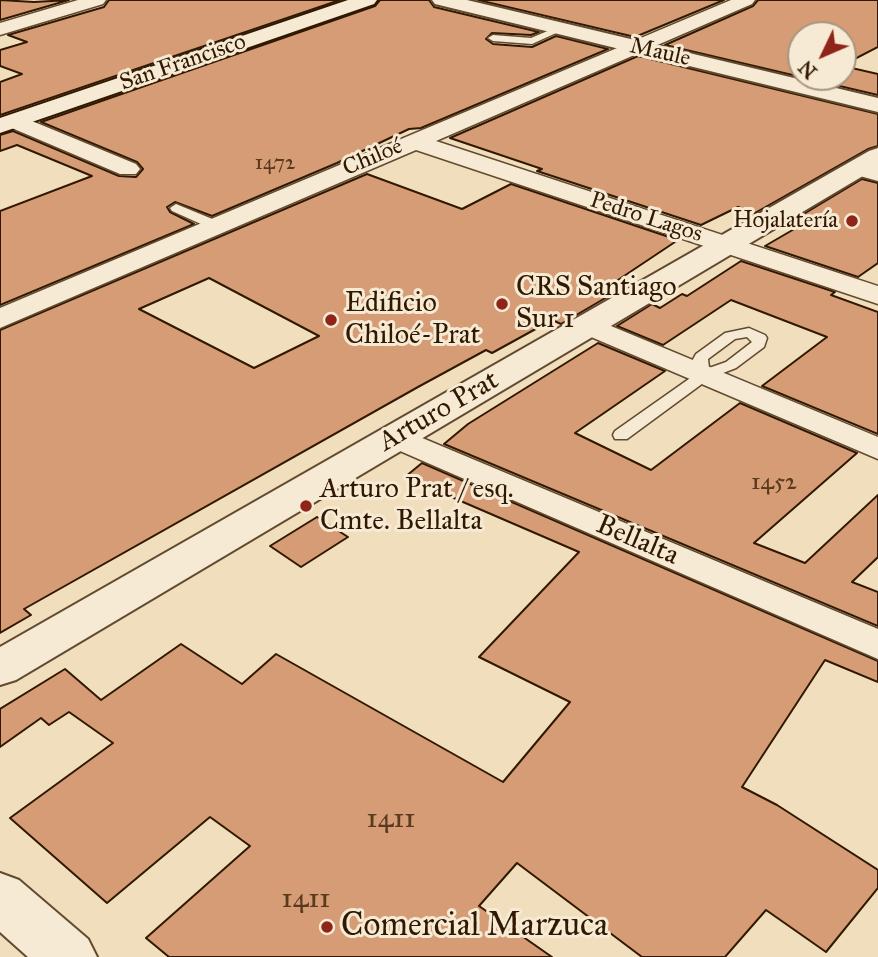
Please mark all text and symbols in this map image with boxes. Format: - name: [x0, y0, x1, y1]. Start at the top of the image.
- north arrow: [787, 21, 857, 91]
- street label: San Francisco: [116, 29, 250, 97]
- street label: Maule: [627, 33, 693, 73]
- text: N: [794, 56, 822, 83]
- street label: Chiloé: [339, 133, 407, 183]
- house number: 1472: [255, 151, 295, 177]
- street label: Pedro Lagos: [586, 187, 706, 249]
- place label: Hojalatería: [733, 207, 838, 235]
- marker: Hojalatería: [844, 213, 860, 229]
- place label: CRS Santiago Sur 1: [516, 271, 677, 337]
- place label: Edificio Chiloé-Prat: [345, 287, 480, 353]
- marker: CRS Santiago Sur 1: [494, 296, 510, 312]
- marker: Edificio Chiloé-Prat: [323, 312, 339, 328]
- street label: Arturo Prat: [373, 364, 505, 460]
- house number: 1452: [751, 469, 797, 497]
- place label: Arturo Prat / esq. Cmte. Bellalta: [320, 473, 514, 539]
- marker: Arturo Prat / esq. Cmte. Bellalta: [298, 498, 314, 514]
- street label: Bellalta: [591, 509, 683, 573]
- house number: 1411: [367, 803, 415, 837]
- house number: 1411: [282, 883, 330, 917]
- place label: Comercial Marzuca: [341, 907, 608, 947]
- marker: Comercial Marzuca: [319, 919, 335, 935]

